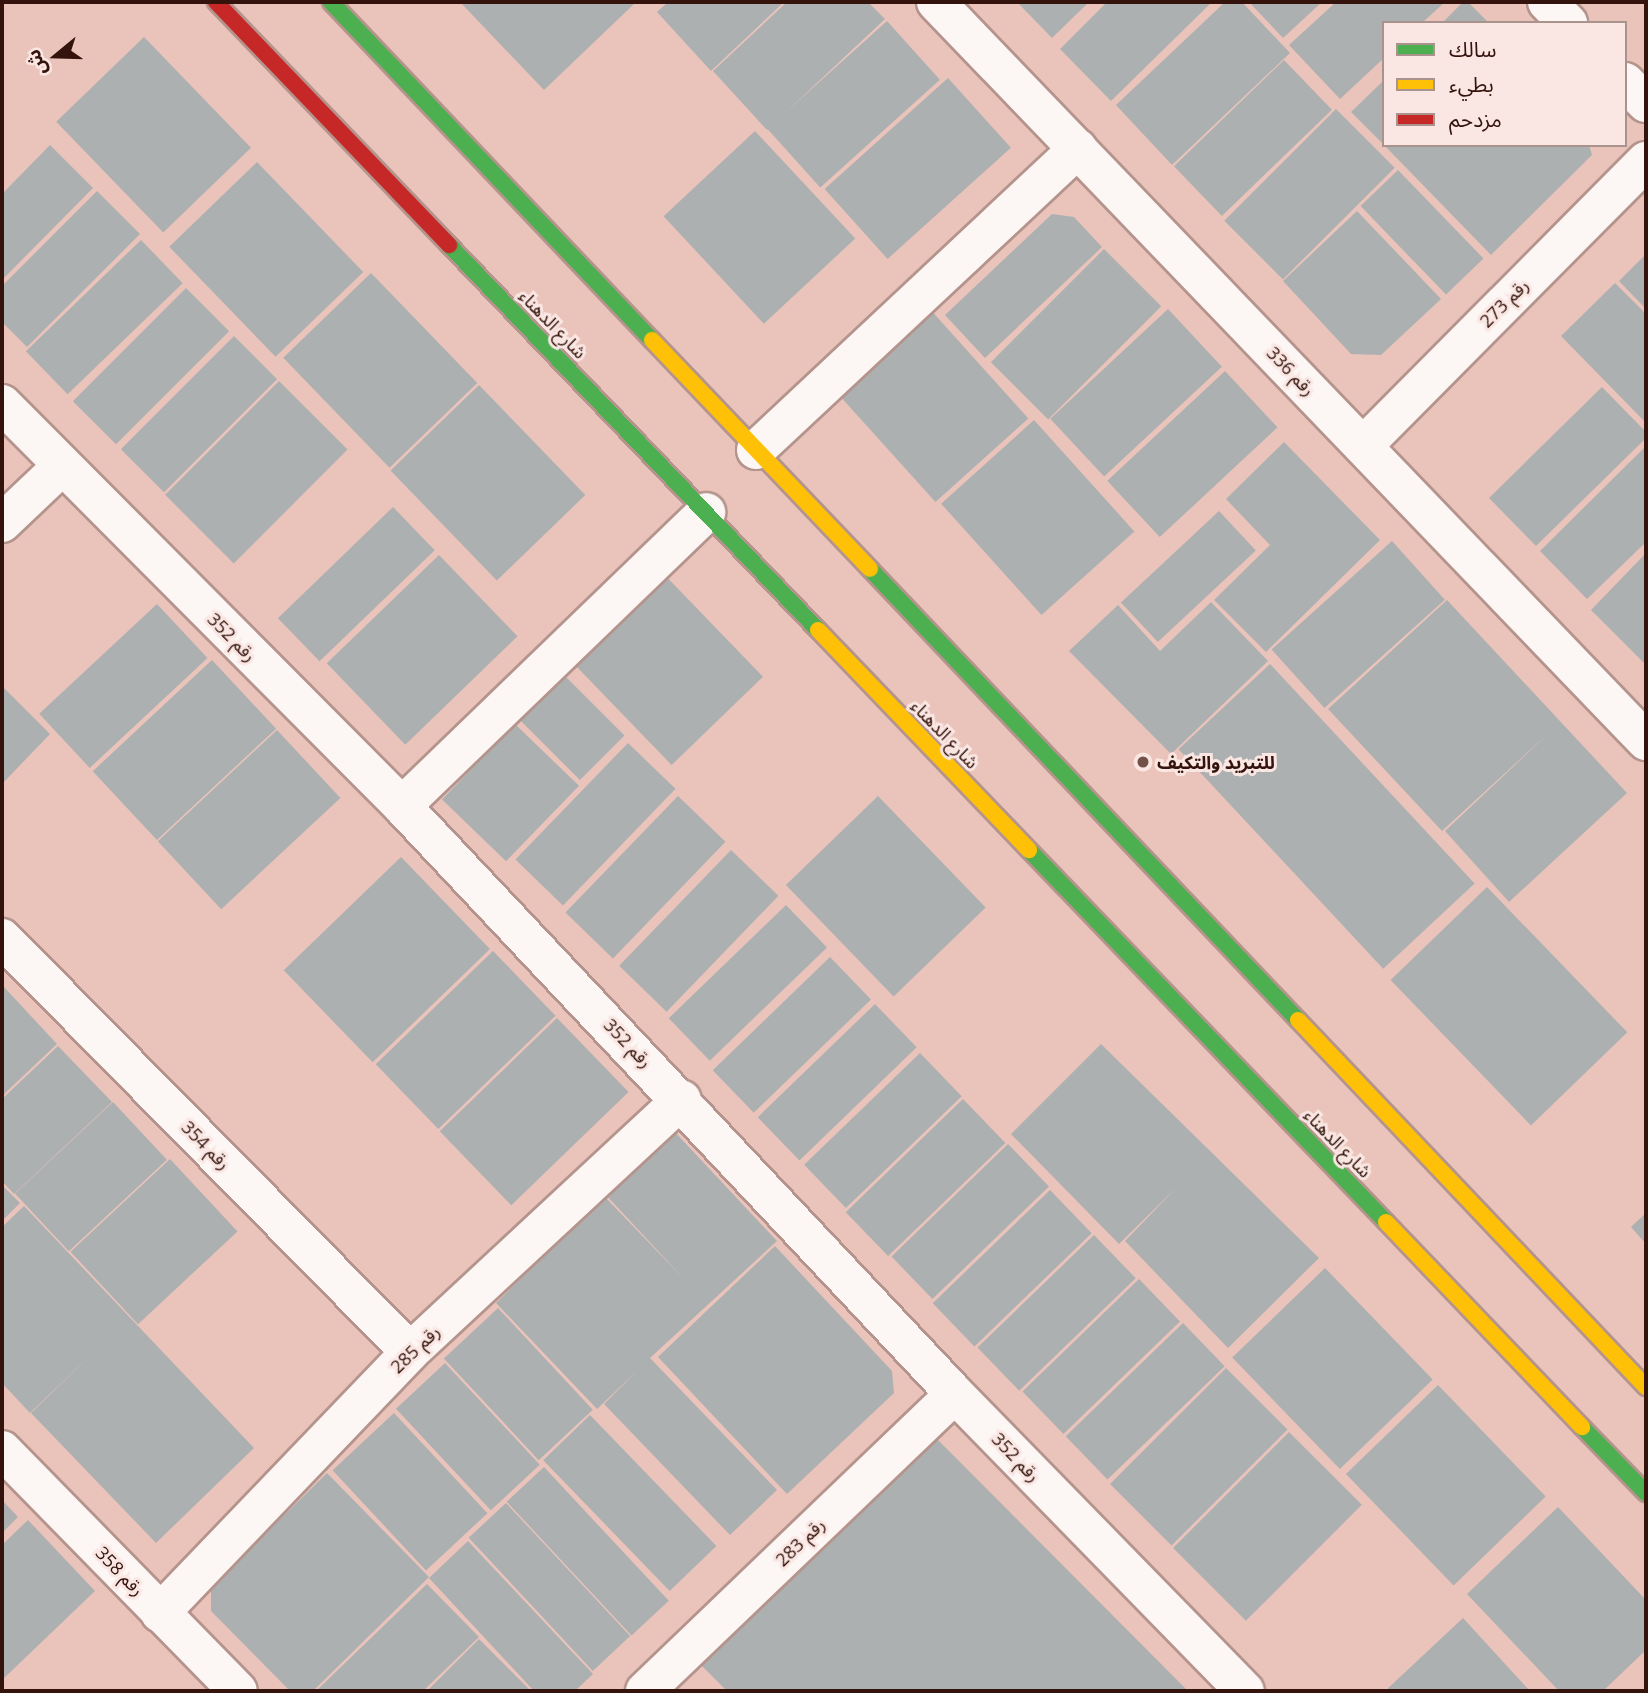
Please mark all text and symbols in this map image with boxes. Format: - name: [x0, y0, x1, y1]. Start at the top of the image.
- north arrow: [21, 21, 91, 91]
- legend: [1382, 21, 1627, 147]
- text: سالك: [1449, 35, 1496, 63]
- text: ش: [20, 46, 53, 79]
- text: بطيء: [1449, 70, 1494, 98]
- text: مزدحم: [1449, 105, 1502, 133]
- street label: رقم 273: [1475, 274, 1533, 332]
- street label: شارع الدهناء: [515, 285, 591, 363]
- street label: رقم 336: [1262, 342, 1320, 400]
- street label: رقم 352: [203, 608, 261, 666]
- street label: شارع الدهناء: [907, 695, 983, 773]
- place label: للتبرید والتکیف: [1157, 751, 1275, 773]
- marker: للتبرید والتکیف: [1135, 754, 1151, 770]
- street label: رقم 352: [599, 1014, 657, 1072]
- street label: شارع الدهناء: [1300, 1104, 1376, 1182]
- street label: رقم 354: [177, 1116, 235, 1174]
- street label: رقم 285: [386, 1320, 444, 1378]
- street label: رقم 352: [987, 1428, 1045, 1486]
- street label: رقم 283: [771, 1513, 829, 1571]
- street label: رقم 358: [91, 1542, 149, 1600]

